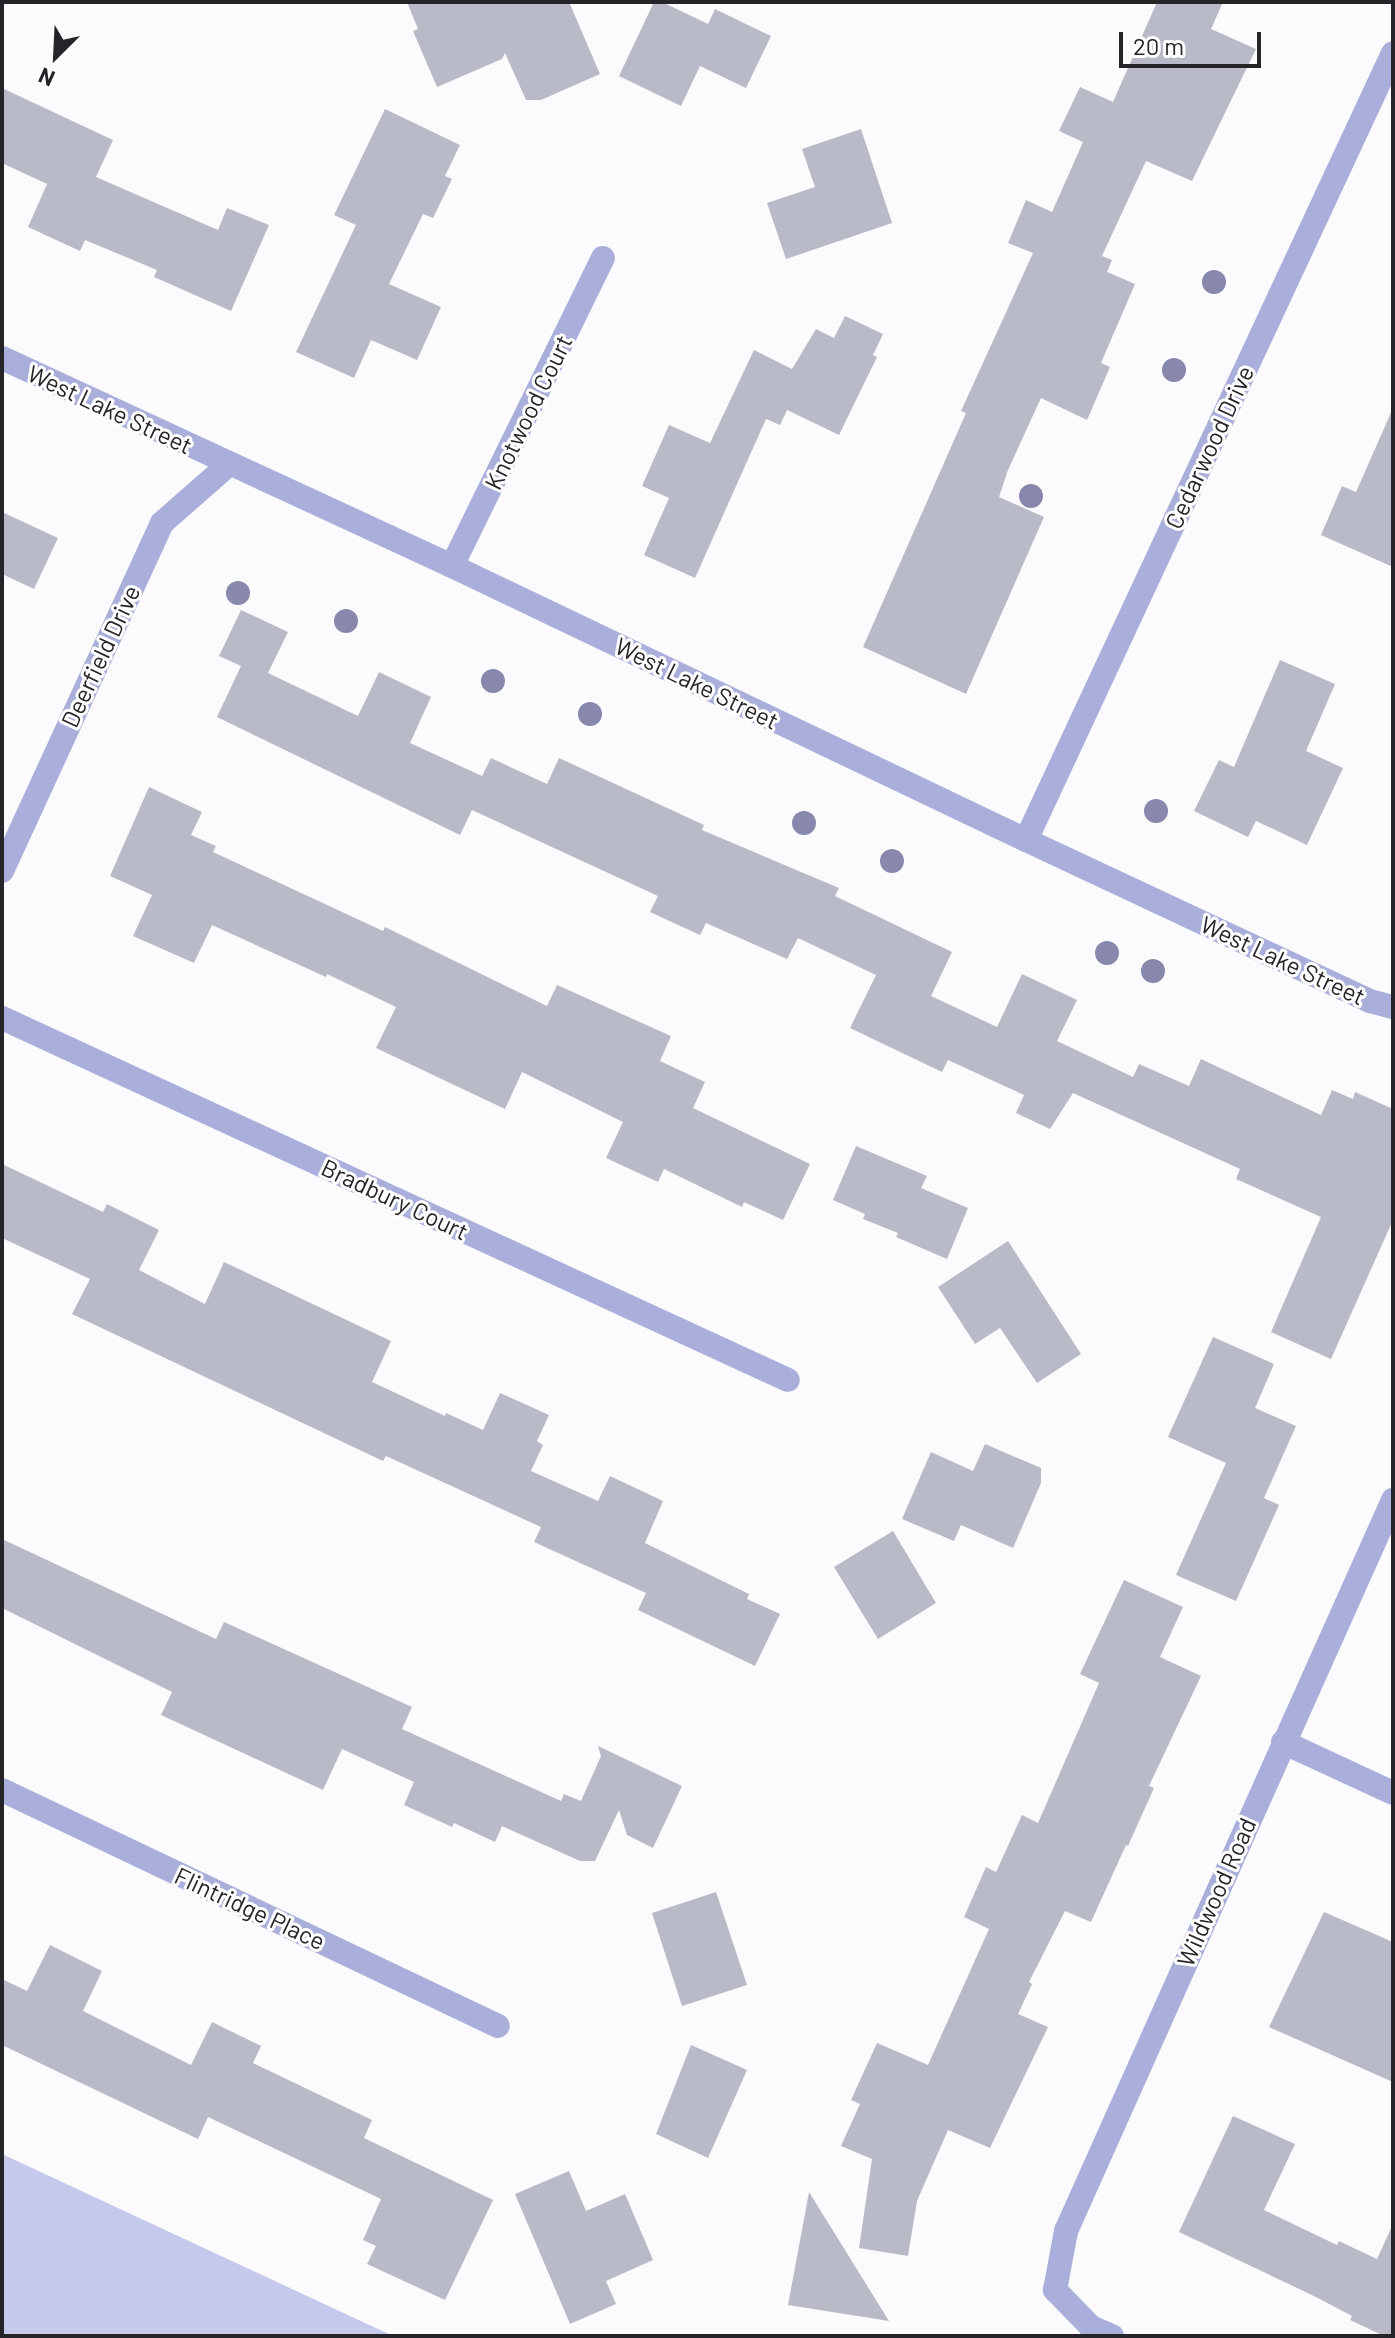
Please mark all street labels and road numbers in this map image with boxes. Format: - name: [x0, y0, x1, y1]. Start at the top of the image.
- street label: Knotwood Court: [478, 330, 578, 494]
- street label: West Lake Street: [23, 358, 197, 460]
- street label: Cedarwood Drive: [1159, 361, 1259, 533]
- street label: Deerfield Drive: [55, 580, 145, 732]
- street label: West Lake Street: [611, 631, 783, 735]
- street label: West Lake Street: [1196, 909, 1370, 1011]
- street label: Bradbury Court: [317, 1152, 473, 1246]
- street label: Wildwood Road: [1170, 1813, 1262, 1971]
- street label: Flintridge Place: [170, 1861, 330, 1955]

